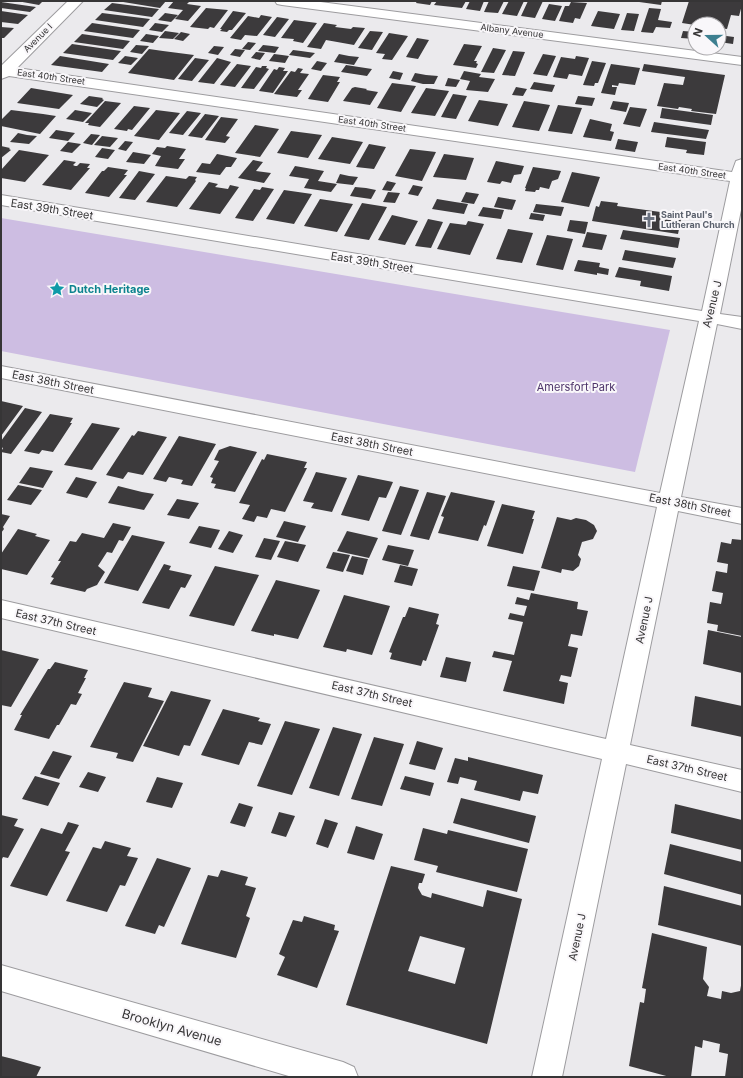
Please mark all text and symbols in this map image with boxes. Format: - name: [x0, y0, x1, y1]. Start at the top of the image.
- north arrow: [687, 16, 727, 56]
- street label: Avenue I: [21, 21, 54, 54]
- street label: Albany Avenue: [480, 21, 544, 40]
- text: N: [690, 26, 706, 39]
- street label: East 40th Street: [16, 66, 86, 87]
- street label: East 40th Street: [337, 113, 407, 134]
- street label: East 40th Street: [657, 160, 727, 181]
- street label: East 39th Street: [10, 196, 95, 222]
- place label: Saint Paul's Lutheran Church: [661, 209, 735, 230]
- church icon: Saint Paul's Lutheran Church: [640, 211, 658, 229]
- street label: East 39th Street: [330, 249, 415, 275]
- street label: Avenue J: [699, 279, 725, 329]
- place icon: Dutch Heritage: [48, 280, 66, 298]
- place label: Dutch Heritage: [69, 282, 150, 296]
- street label: East 38th Street: [11, 367, 96, 397]
- park label: Amersfort Park: [537, 380, 615, 394]
- street label: East 38th Street: [330, 429, 415, 459]
- street label: East 38th Street: [648, 490, 733, 520]
- street label: Avenue J: [632, 595, 656, 645]
- street label: East 37th Street: [14, 606, 98, 638]
- street label: East 37th Street: [330, 678, 414, 710]
- street label: East 37th Street: [645, 752, 729, 784]
- street label: Avenue J: [565, 912, 589, 962]
- street label: Brooklyn Avenue: [120, 1005, 224, 1049]

